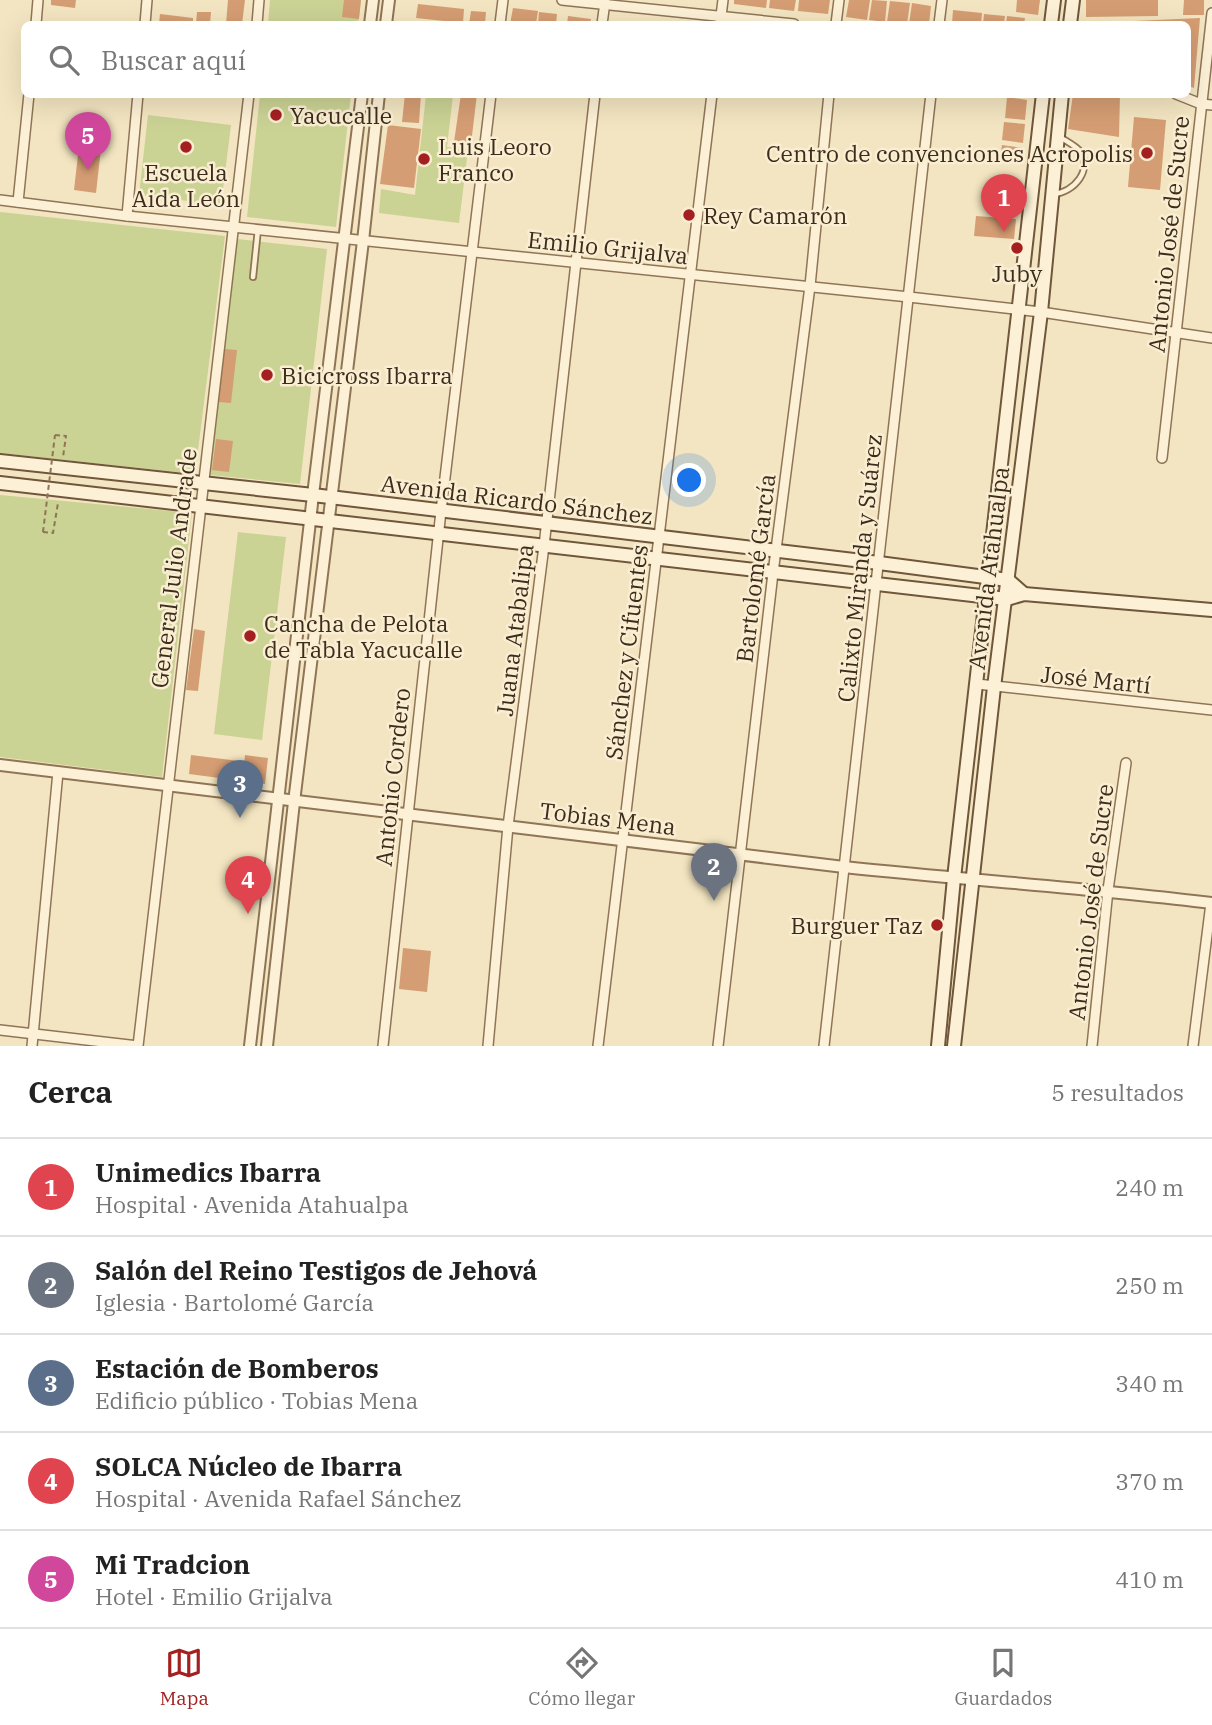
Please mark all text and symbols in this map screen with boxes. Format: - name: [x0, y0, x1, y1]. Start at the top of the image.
- search box: [21, 21, 1191, 98]
- icon: search: [45, 41, 83, 79]
- text: Buscar aquí: [101, 43, 246, 77]
- place label: Yacucalle: [290, 100, 392, 130]
- marker: Yacucalle: [268, 107, 284, 123]
- pin: 5: [65, 112, 111, 170]
- street label: Antonio José de Sucre: [1141, 114, 1195, 354]
- place label: Luis Leoro Franco: [438, 131, 552, 187]
- place label: Centro de convenciones Acropolis: [766, 138, 1133, 168]
- marker: Escuela Aida León: [178, 139, 194, 155]
- marker: Centro de convenciones Acropolis: [1139, 145, 1155, 161]
- marker: Luis Leoro Franco: [416, 151, 432, 167]
- place label: Escuela Aida León: [132, 157, 240, 213]
- pin: 1: [981, 174, 1027, 232]
- place label: Rey Camarón: [703, 200, 848, 230]
- marker: Rey Camarón: [681, 207, 697, 223]
- street label: Emilio Grijalva: [526, 224, 690, 270]
- marker: Juby: [1009, 240, 1025, 256]
- place label: Juby: [992, 258, 1043, 288]
- place label: Bicicross Ibarra: [281, 360, 453, 390]
- marker: Bicicross Ibarra: [259, 367, 275, 383]
- street label: Calixto Miranda y Suárez: [830, 432, 888, 704]
- street label: General Julio Andrade: [143, 446, 203, 690]
- your location: [672, 463, 706, 497]
- street label: Avenida Atahualpa: [961, 465, 1015, 671]
- street label: Avenida Ricardo Sánchez: [379, 467, 655, 531]
- street label: Bartolomé García: [729, 472, 781, 664]
- street label: Juana Atabalipa: [489, 542, 539, 718]
- street label: Sánchez y Cifuentes: [598, 543, 654, 761]
- place label: Cancha de Pelota de Tabla Yacucalle: [264, 608, 463, 664]
- marker: Cancha de Pelota de Tabla Yacucalle: [242, 628, 258, 644]
- street label: José Martí: [1039, 658, 1153, 700]
- street label: Antonio Cordero: [368, 686, 416, 868]
- pin: 3: [217, 760, 263, 818]
- street label: Antonio José de Sucre: [1061, 782, 1119, 1022]
- street label: Tobias Mena: [538, 795, 678, 841]
- pin: 2: [691, 843, 737, 901]
- pin: 4: [225, 856, 271, 914]
- place label: Burguer Taz: [790, 910, 923, 940]
- marker: Burguer Taz: [929, 917, 945, 933]
- text: Cerca: [28, 1072, 113, 1111]
- text: 5 resultados: [1051, 1077, 1184, 1107]
- text: Unimedics Ibarra: [95, 1155, 321, 1189]
- text: 1: [44, 1172, 58, 1202]
- text: 240 m: [1115, 1172, 1184, 1202]
- text: Hospital · Avenida Atahualpa: [95, 1189, 409, 1219]
- text: Salón del Reino Testigos de Jehová: [95, 1253, 537, 1287]
- text: 2: [44, 1270, 58, 1300]
- text: 250 m: [1115, 1270, 1184, 1300]
- text: Iglesia · Bartolomé García: [95, 1287, 374, 1317]
- text: Estación de Bomberos: [95, 1351, 379, 1385]
- text: 3: [44, 1368, 58, 1398]
- text: 340 m: [1115, 1368, 1184, 1398]
- text: Edificio público · Tobias Mena: [95, 1385, 418, 1415]
- text: SOLCA Núcleo de Ibarra: [95, 1449, 402, 1483]
- text: 4: [44, 1466, 58, 1496]
- text: 370 m: [1115, 1466, 1184, 1496]
- text: Hospital · Avenida Rafael Sánchez: [95, 1483, 462, 1513]
- text: Mi Tradcion: [95, 1547, 250, 1581]
- text: 5: [44, 1564, 58, 1594]
- text: 410 m: [1115, 1564, 1184, 1594]
- text: Hotel · Emilio Grijalva: [95, 1581, 333, 1611]
- tab: Mapa: [160, 1644, 209, 1710]
- tab: Cómo llegar: [528, 1644, 635, 1710]
- tab: Guardados: [955, 1644, 1052, 1710]

